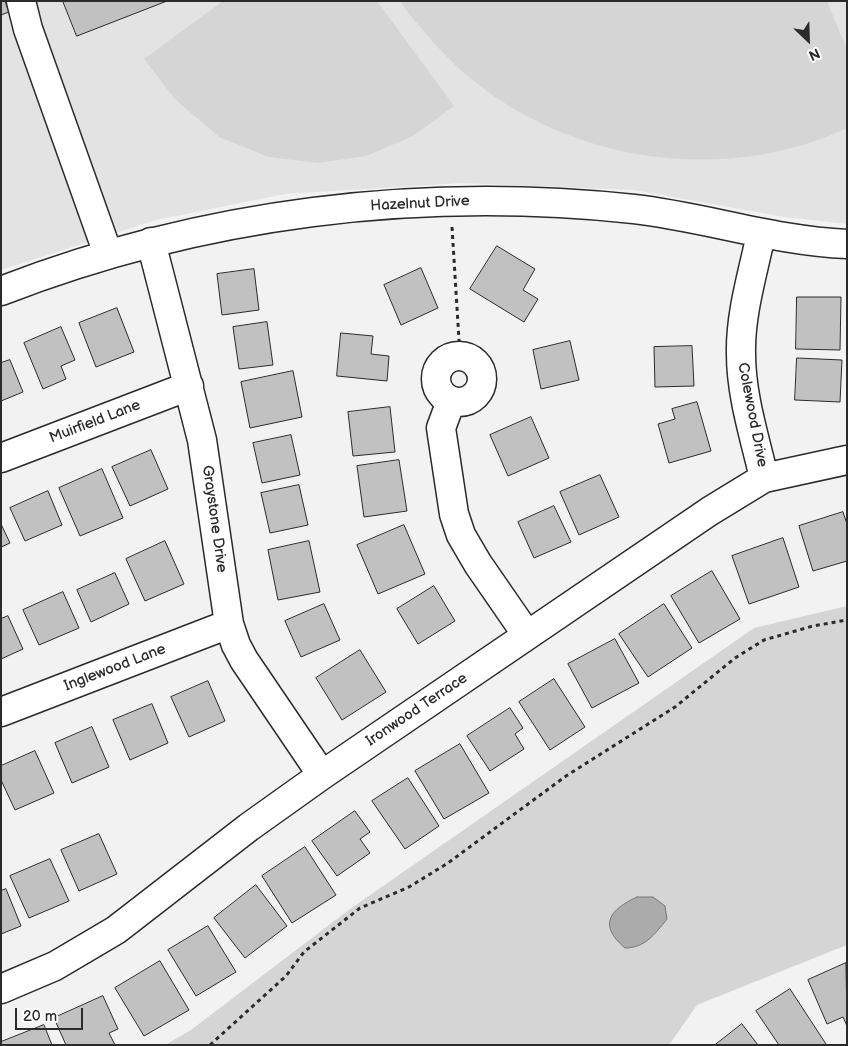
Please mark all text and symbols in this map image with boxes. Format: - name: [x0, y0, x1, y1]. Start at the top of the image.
- north arrow: [783, 15, 833, 65]
- text: N: [806, 44, 823, 64]
- street label: Hazelnut Drive: [370, 192, 470, 216]
- street label: Colewood Drive: [733, 361, 771, 469]
- street label: Muirfield Lane: [47, 396, 143, 448]
- street label: Graystone Drive: [198, 464, 230, 574]
- street label: Inglewood Lane: [62, 640, 168, 696]
- street label: Ironwood Terrace: [363, 669, 471, 751]
- scale bar: [18, 998, 85, 1030]
- text: 20 m: [23, 1007, 57, 1026]

